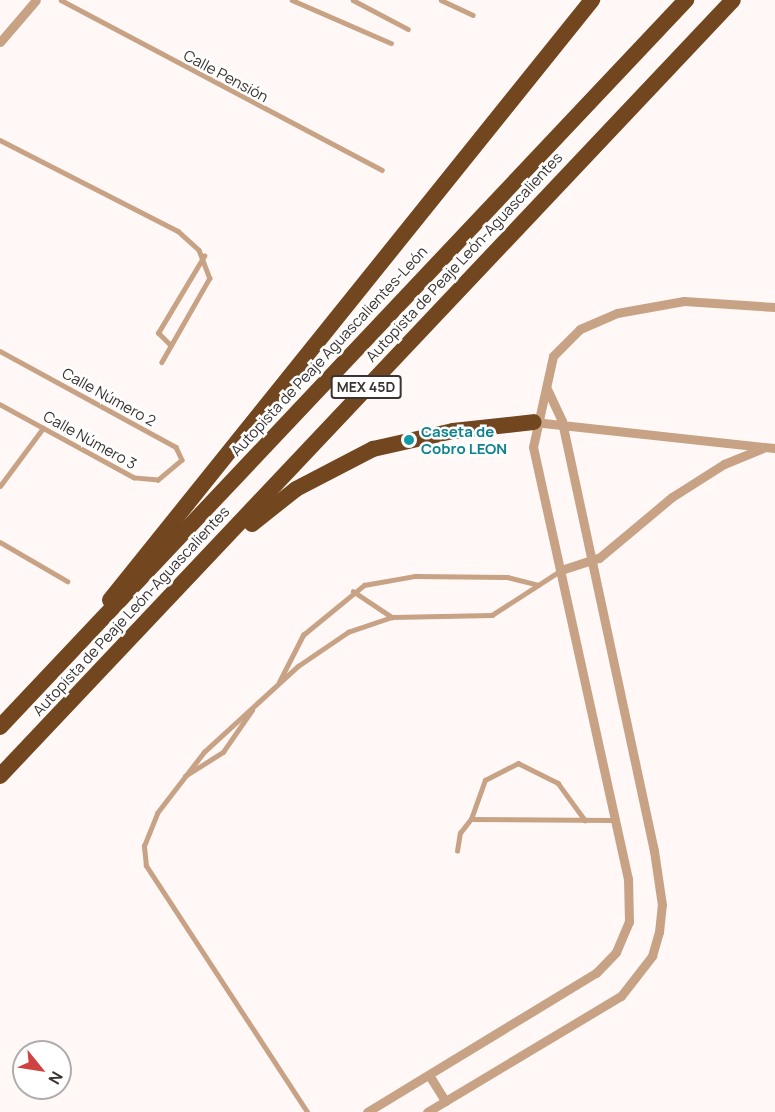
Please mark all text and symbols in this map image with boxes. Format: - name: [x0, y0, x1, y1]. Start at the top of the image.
- street label: Calle Pensión: [181, 46, 271, 106]
- street label: Autopista de Peaje León-Aguascalientes: [362, 149, 566, 365]
- street label: Autopista de Peaje Aguascalientes-León: [227, 242, 431, 460]
- street label: Calle Número 2: [59, 364, 159, 430]
- road number: MEX 45D: [330, 376, 402, 398]
- street label: Calle Número 3: [40, 407, 140, 473]
- place label: Caseta de Cobro LEON: [421, 422, 507, 457]
- marker: Caseta de Cobro LEON: [402, 433, 416, 447]
- street label: Autopista de Peaje León-Aguascalientes: [29, 503, 233, 719]
- north arrow: [12, 1040, 72, 1100]
- text: N: [43, 1068, 68, 1088]

